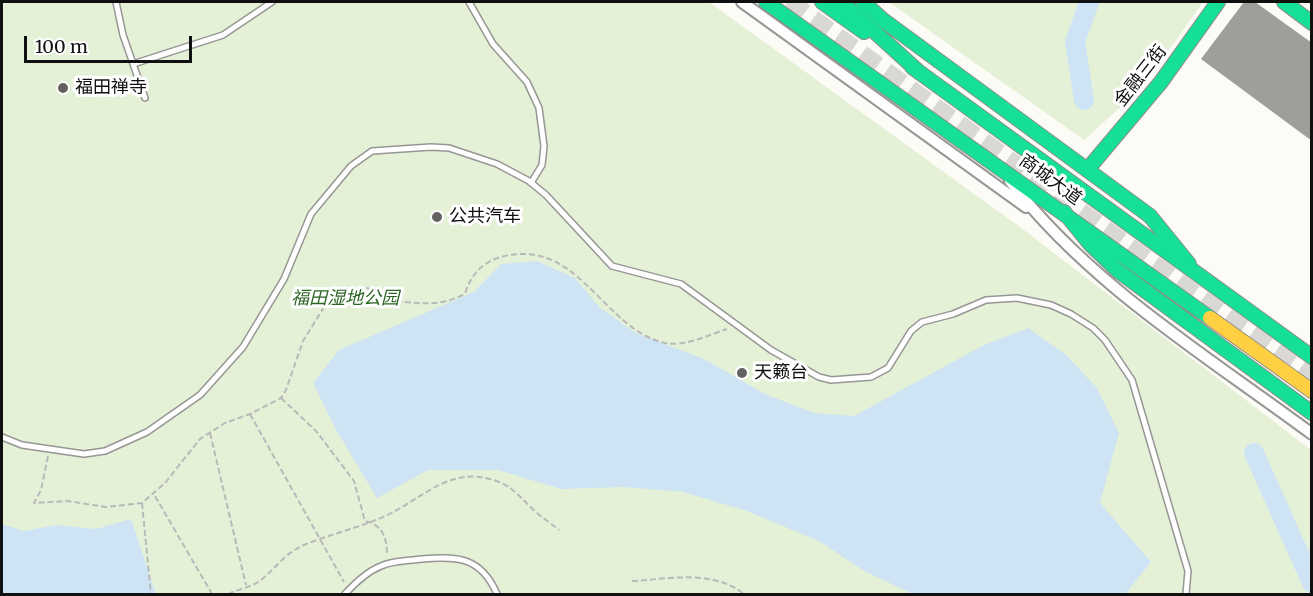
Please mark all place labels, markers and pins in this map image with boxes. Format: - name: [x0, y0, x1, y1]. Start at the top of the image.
- place label: 福田禅寺: [75, 77, 147, 99]
- marker: 福田禅寺: [56, 81, 70, 95]
- place label: 公共汽车: [449, 206, 521, 228]
- marker: 公共汽车: [430, 210, 444, 224]
- place label: 天籁台: [754, 362, 808, 384]
- marker: 天籁台: [735, 366, 749, 380]

